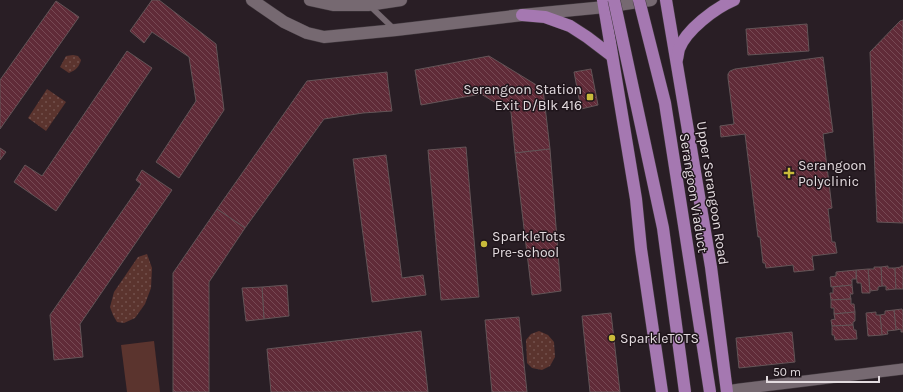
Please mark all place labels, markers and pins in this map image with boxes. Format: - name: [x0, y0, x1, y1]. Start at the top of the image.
- place label: Serangoon Station Exit D/Blk 416: [463, 81, 582, 114]
- marker: Serangoon Station Exit D/Blk 416: [585, 92, 595, 102]
- place label: Serangoon Polyclinic: [798, 157, 867, 190]
- marker: Serangoon Polyclinic: [783, 167, 795, 179]
- place label: SparkleTots Pre-school: [492, 228, 566, 261]
- marker: SparkleTots Pre-school: [479, 239, 489, 249]
- place label: SparkleTOTS: [620, 330, 699, 347]
- marker: SparkleTOTS: [607, 333, 617, 343]

